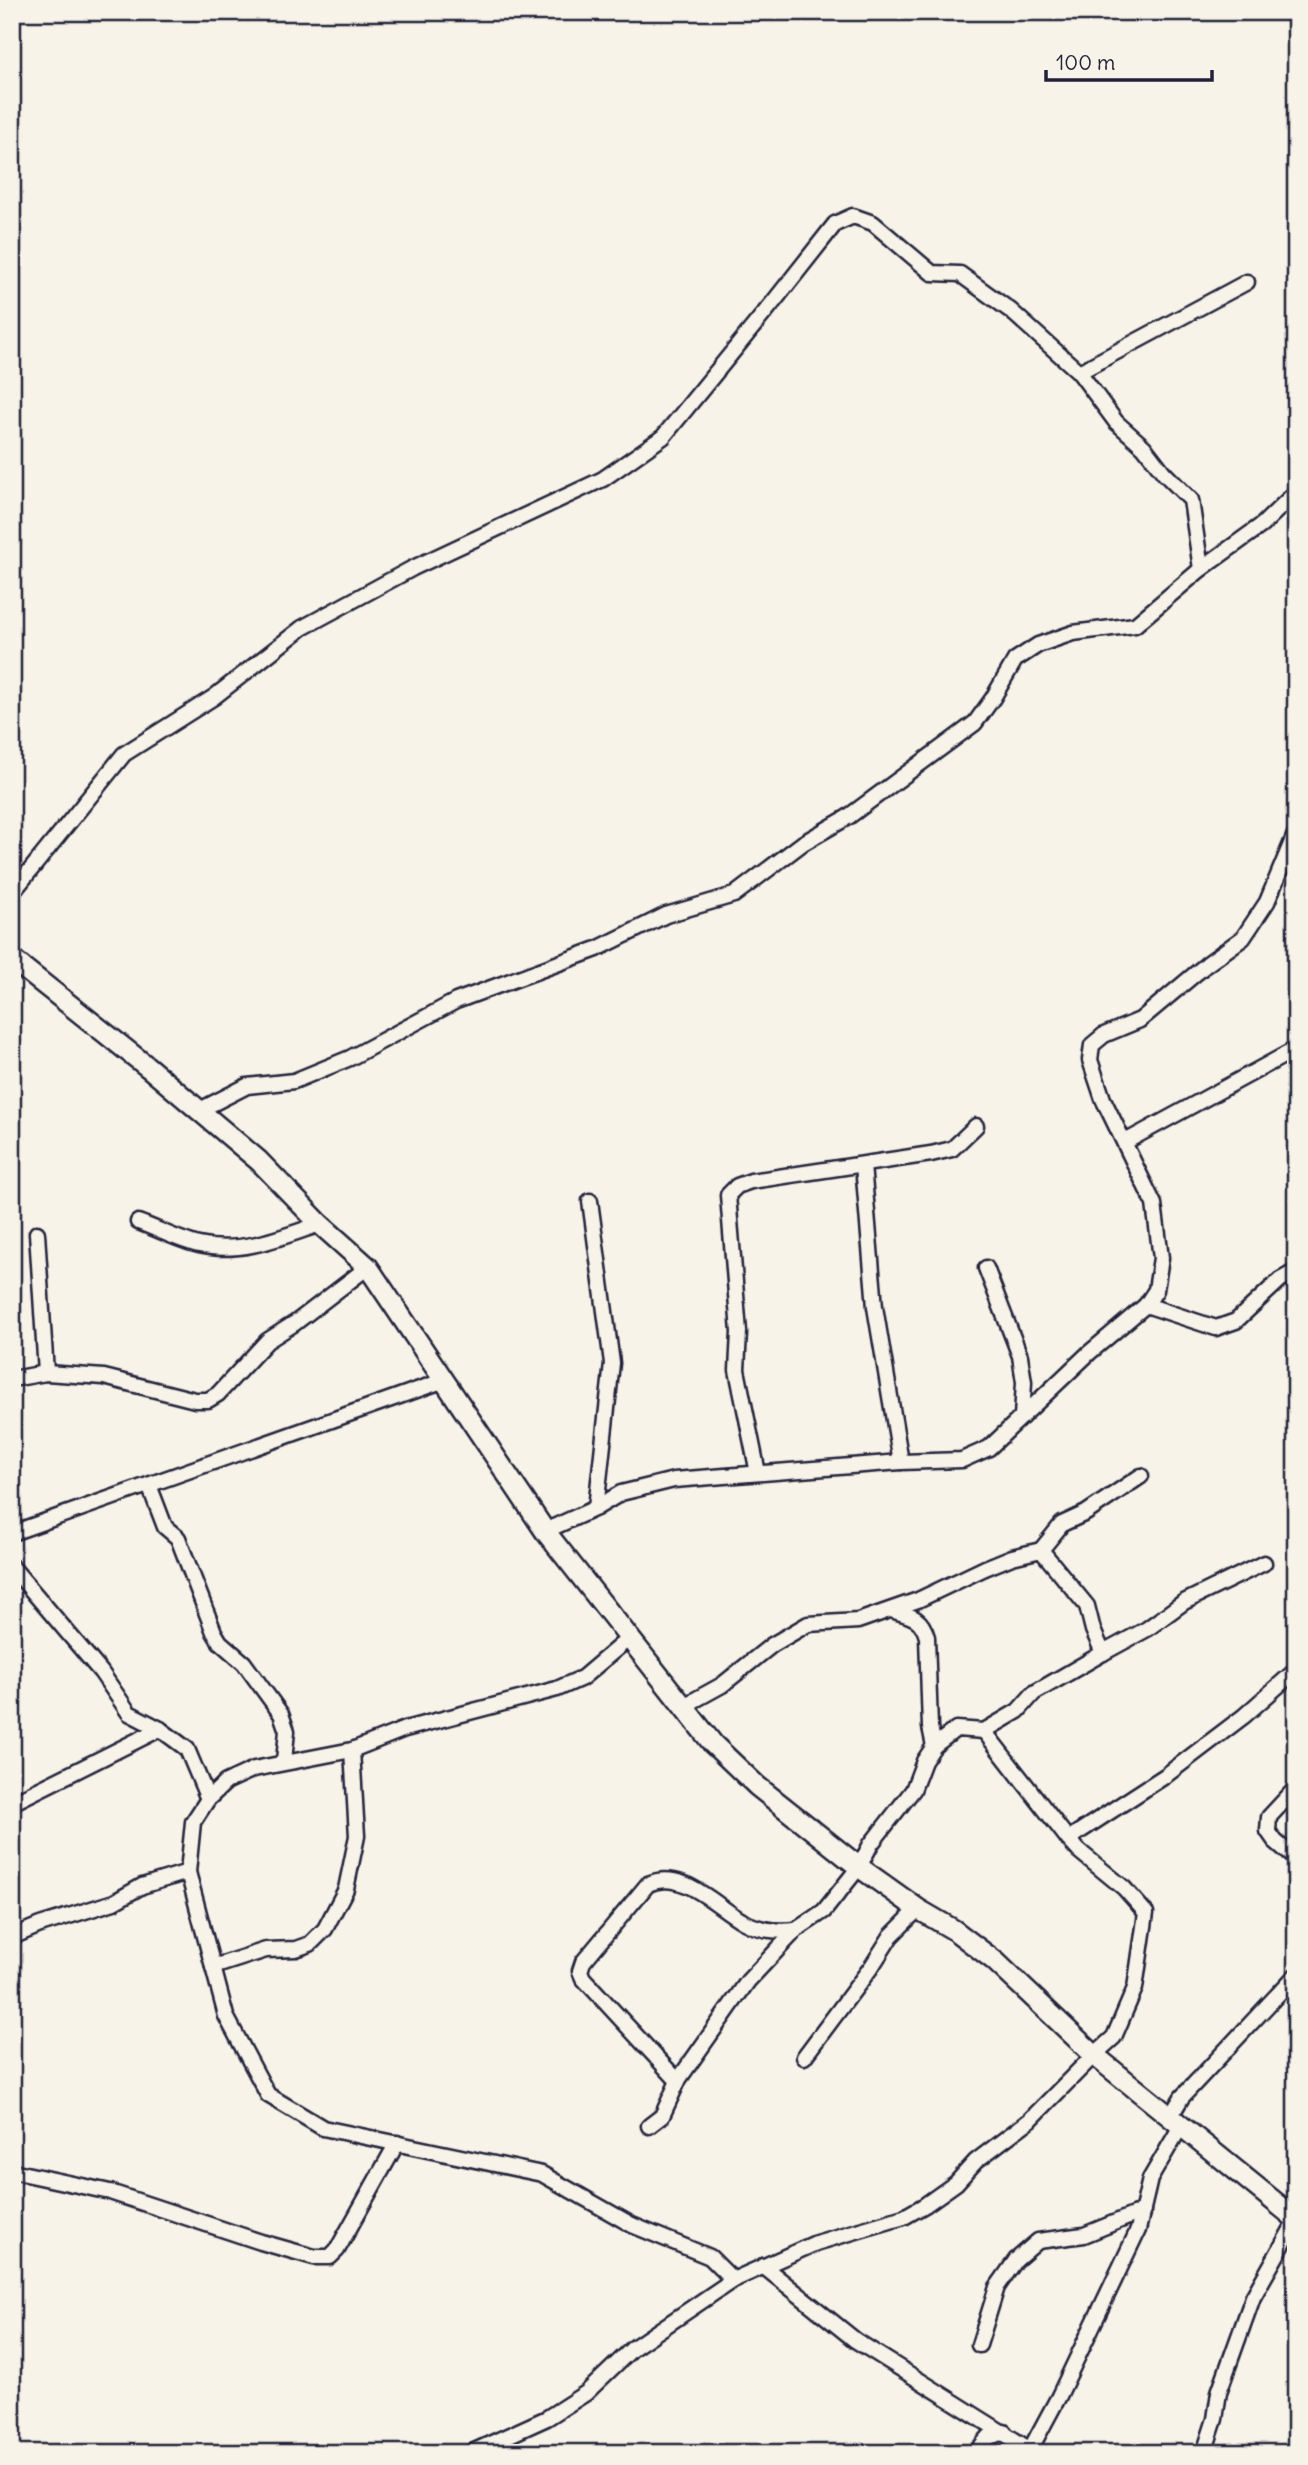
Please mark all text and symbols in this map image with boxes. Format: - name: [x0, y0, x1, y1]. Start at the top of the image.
- scale bar: [1046, 38, 1212, 82]
- text: 100 m: [1056, 49, 1115, 76]

